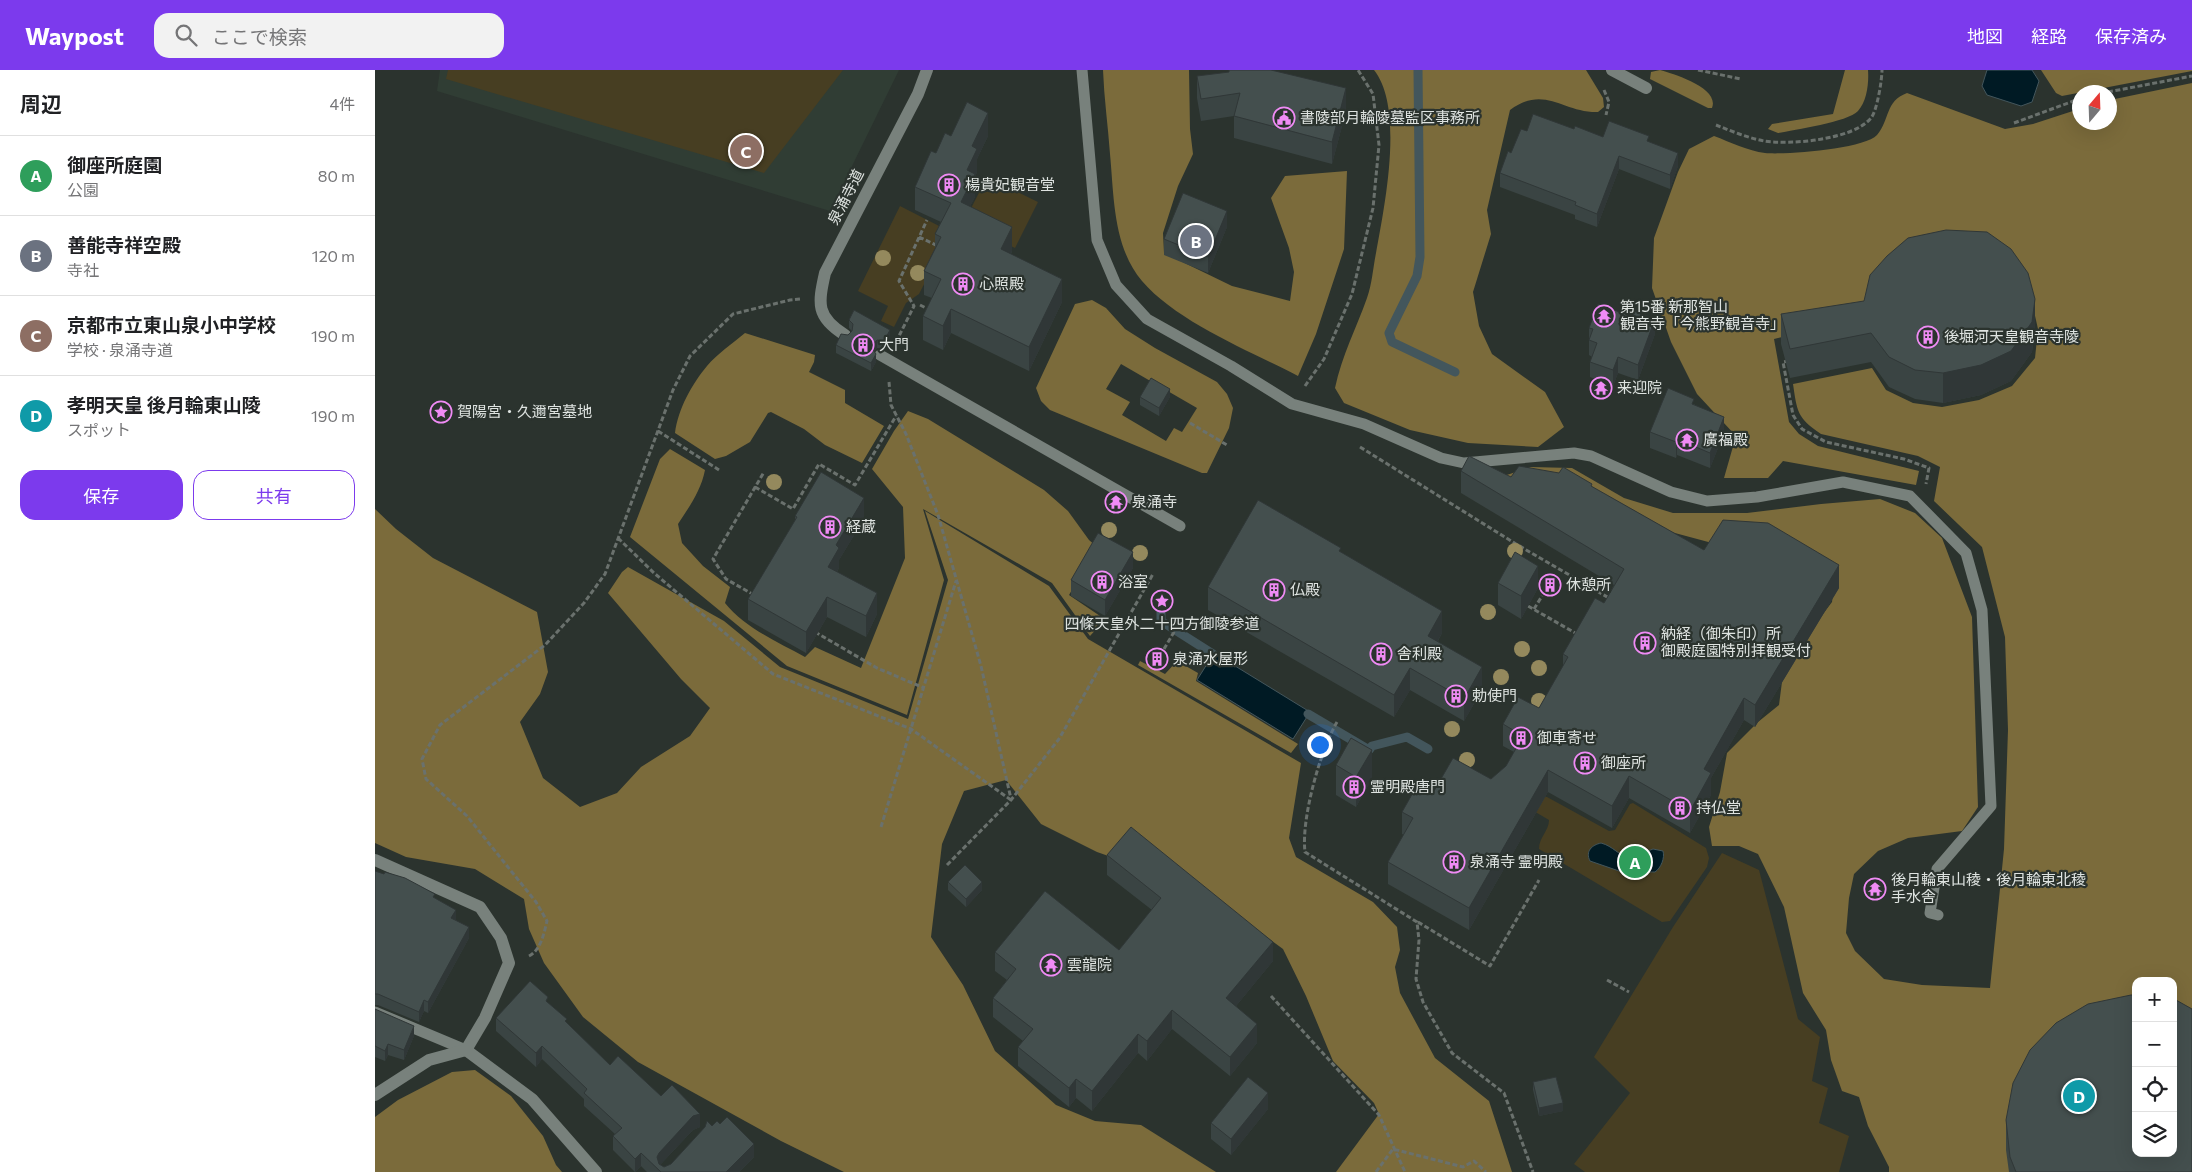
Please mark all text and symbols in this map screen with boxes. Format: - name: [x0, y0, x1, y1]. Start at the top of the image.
- search box: [154, 13, 504, 58]
- text: Waypost: [25, 21, 124, 50]
- icon: search: [172, 21, 200, 49]
- text: ここで検索: [212, 25, 307, 48]
- text: 地図: [1967, 25, 2003, 47]
- text: 経路: [2031, 25, 2067, 47]
- text: 保存済み: [2095, 25, 2167, 47]
- north arrow: [2072, 85, 2117, 130]
- text: 周辺: [20, 91, 62, 116]
- text: 4件: [329, 94, 355, 113]
- public building icon: 書陵部月輪陵墓監区事務所: [1272, 106, 1296, 130]
- place label: 書陵部月輪陵墓監区事務所: [1300, 108, 1480, 126]
- pin: C: [730, 132, 762, 170]
- text: 御座所庭園: [67, 153, 162, 176]
- text: A: [30, 166, 42, 185]
- text: 80 m: [318, 166, 355, 185]
- street label: 泉涌寺道: [823, 166, 867, 227]
- building icon: 楊貴妃観音堂: [937, 173, 961, 197]
- place label: 楊貴妃観音堂: [965, 175, 1055, 193]
- text: 公園: [67, 180, 99, 199]
- pin: B: [1180, 222, 1212, 260]
- text: 善能寺祥空殿: [67, 233, 181, 256]
- text: B: [31, 246, 41, 265]
- text: 120 m: [312, 246, 355, 265]
- text: 寺社: [67, 260, 99, 279]
- building icon: 心照殿: [951, 272, 975, 296]
- place label: 心照殿: [979, 274, 1024, 292]
- place label: 第15番 新那智山 観音寺「今熊野観音寺」: [1620, 297, 1785, 332]
- temple icon: 第15番 新那智山 観音寺「今熊野観音寺」: [1592, 304, 1616, 328]
- text: 京都市立東山泉小中学校: [67, 313, 276, 336]
- building icon: 後堀河天皇観音寺陵: [1916, 325, 1940, 349]
- text: C: [31, 326, 41, 345]
- text: 190 m: [311, 326, 355, 345]
- place label: 後堀河天皇観音寺陵: [1944, 327, 2079, 345]
- building icon: 大門: [851, 333, 875, 357]
- place label: 大門: [879, 335, 909, 353]
- text: 学校 · 泉涌寺道: [67, 340, 173, 359]
- temple icon: 来迎院: [1589, 376, 1613, 400]
- place label: 来迎院: [1617, 378, 1662, 396]
- text: 孝明天皇 後月輪東山陵: [67, 393, 261, 416]
- place icon: 賀陽宮・久邇宮墓地: [429, 400, 453, 424]
- place label: 賀陽宮・久邇宮墓地: [457, 402, 592, 420]
- text: D: [30, 406, 42, 425]
- text: 190 m: [311, 406, 355, 425]
- text: スポット: [67, 420, 131, 439]
- temple icon: 廣福殿: [1675, 428, 1699, 452]
- place label: 廣福殿: [1703, 430, 1748, 448]
- button: 保存: [20, 470, 183, 520]
- button: 共有: [193, 470, 355, 520]
- temple icon: 泉涌寺: [1104, 490, 1128, 514]
- place label: 泉涌寺: [1132, 492, 1177, 510]
- building icon: 経蔵: [818, 515, 842, 539]
- place label: 経蔵: [846, 517, 876, 535]
- building icon: 浴室: [1090, 570, 1114, 594]
- place label: 浴室: [1118, 572, 1148, 590]
- building icon: 休憩所: [1538, 573, 1562, 597]
- place label: 休憩所: [1566, 575, 1611, 593]
- building icon: 仏殿: [1262, 578, 1286, 602]
- place label: 仏殿: [1290, 580, 1320, 598]
- place icon: 四條天皇外二十四方御陵参道: [1150, 589, 1174, 613]
- place label: 四條天皇外二十四方御陵参道: [1064, 614, 1260, 632]
- place label: 納経（御朱印）所 御殿庭園特別拝観受付: [1661, 624, 1811, 659]
- building icon: 納経（御朱印）所 御殿庭園特別拝観受付: [1633, 631, 1657, 655]
- building icon: 舎利殿: [1369, 642, 1393, 666]
- place label: 舎利殿: [1397, 644, 1442, 662]
- building icon: 泉涌水屋形: [1145, 647, 1169, 671]
- place label: 泉涌水屋形: [1173, 649, 1248, 667]
- building icon: 勅使門: [1444, 684, 1468, 708]
- place label: 勅使門: [1472, 686, 1517, 704]
- building icon: 御車寄せ: [1509, 726, 1533, 750]
- place label: 御車寄せ: [1537, 728, 1597, 746]
- your location: [1307, 732, 1333, 758]
- building icon: 御座所: [1573, 751, 1597, 775]
- place label: 御座所: [1601, 753, 1646, 771]
- building icon: 霊明殿唐門: [1342, 775, 1366, 799]
- place label: 霊明殿唐門: [1370, 777, 1445, 795]
- building icon: 持仏堂: [1668, 796, 1692, 820]
- place label: 持仏堂: [1696, 798, 1741, 816]
- pin: A: [1619, 843, 1651, 881]
- building icon: 泉涌寺 霊明殿: [1442, 850, 1466, 874]
- place label: 泉涌寺 霊明殿: [1470, 852, 1563, 870]
- place label: 後月輪東山稜・後月輪東北稜 手水舎: [1891, 870, 2086, 905]
- temple icon: 後月輪東山稜・後月輪東北稜 手水舎: [1863, 877, 1887, 901]
- temple icon: 雲龍院: [1039, 953, 1063, 977]
- place label: 雲龍院: [1067, 955, 1112, 973]
- map controls: [2132, 977, 2177, 1157]
- button: +: [2132, 977, 2177, 1022]
- button: −: [2132, 1022, 2177, 1067]
- button: locate: [2132, 1067, 2177, 1112]
- pin: D: [2063, 1077, 2095, 1115]
- button: layers: [2132, 1112, 2177, 1157]

